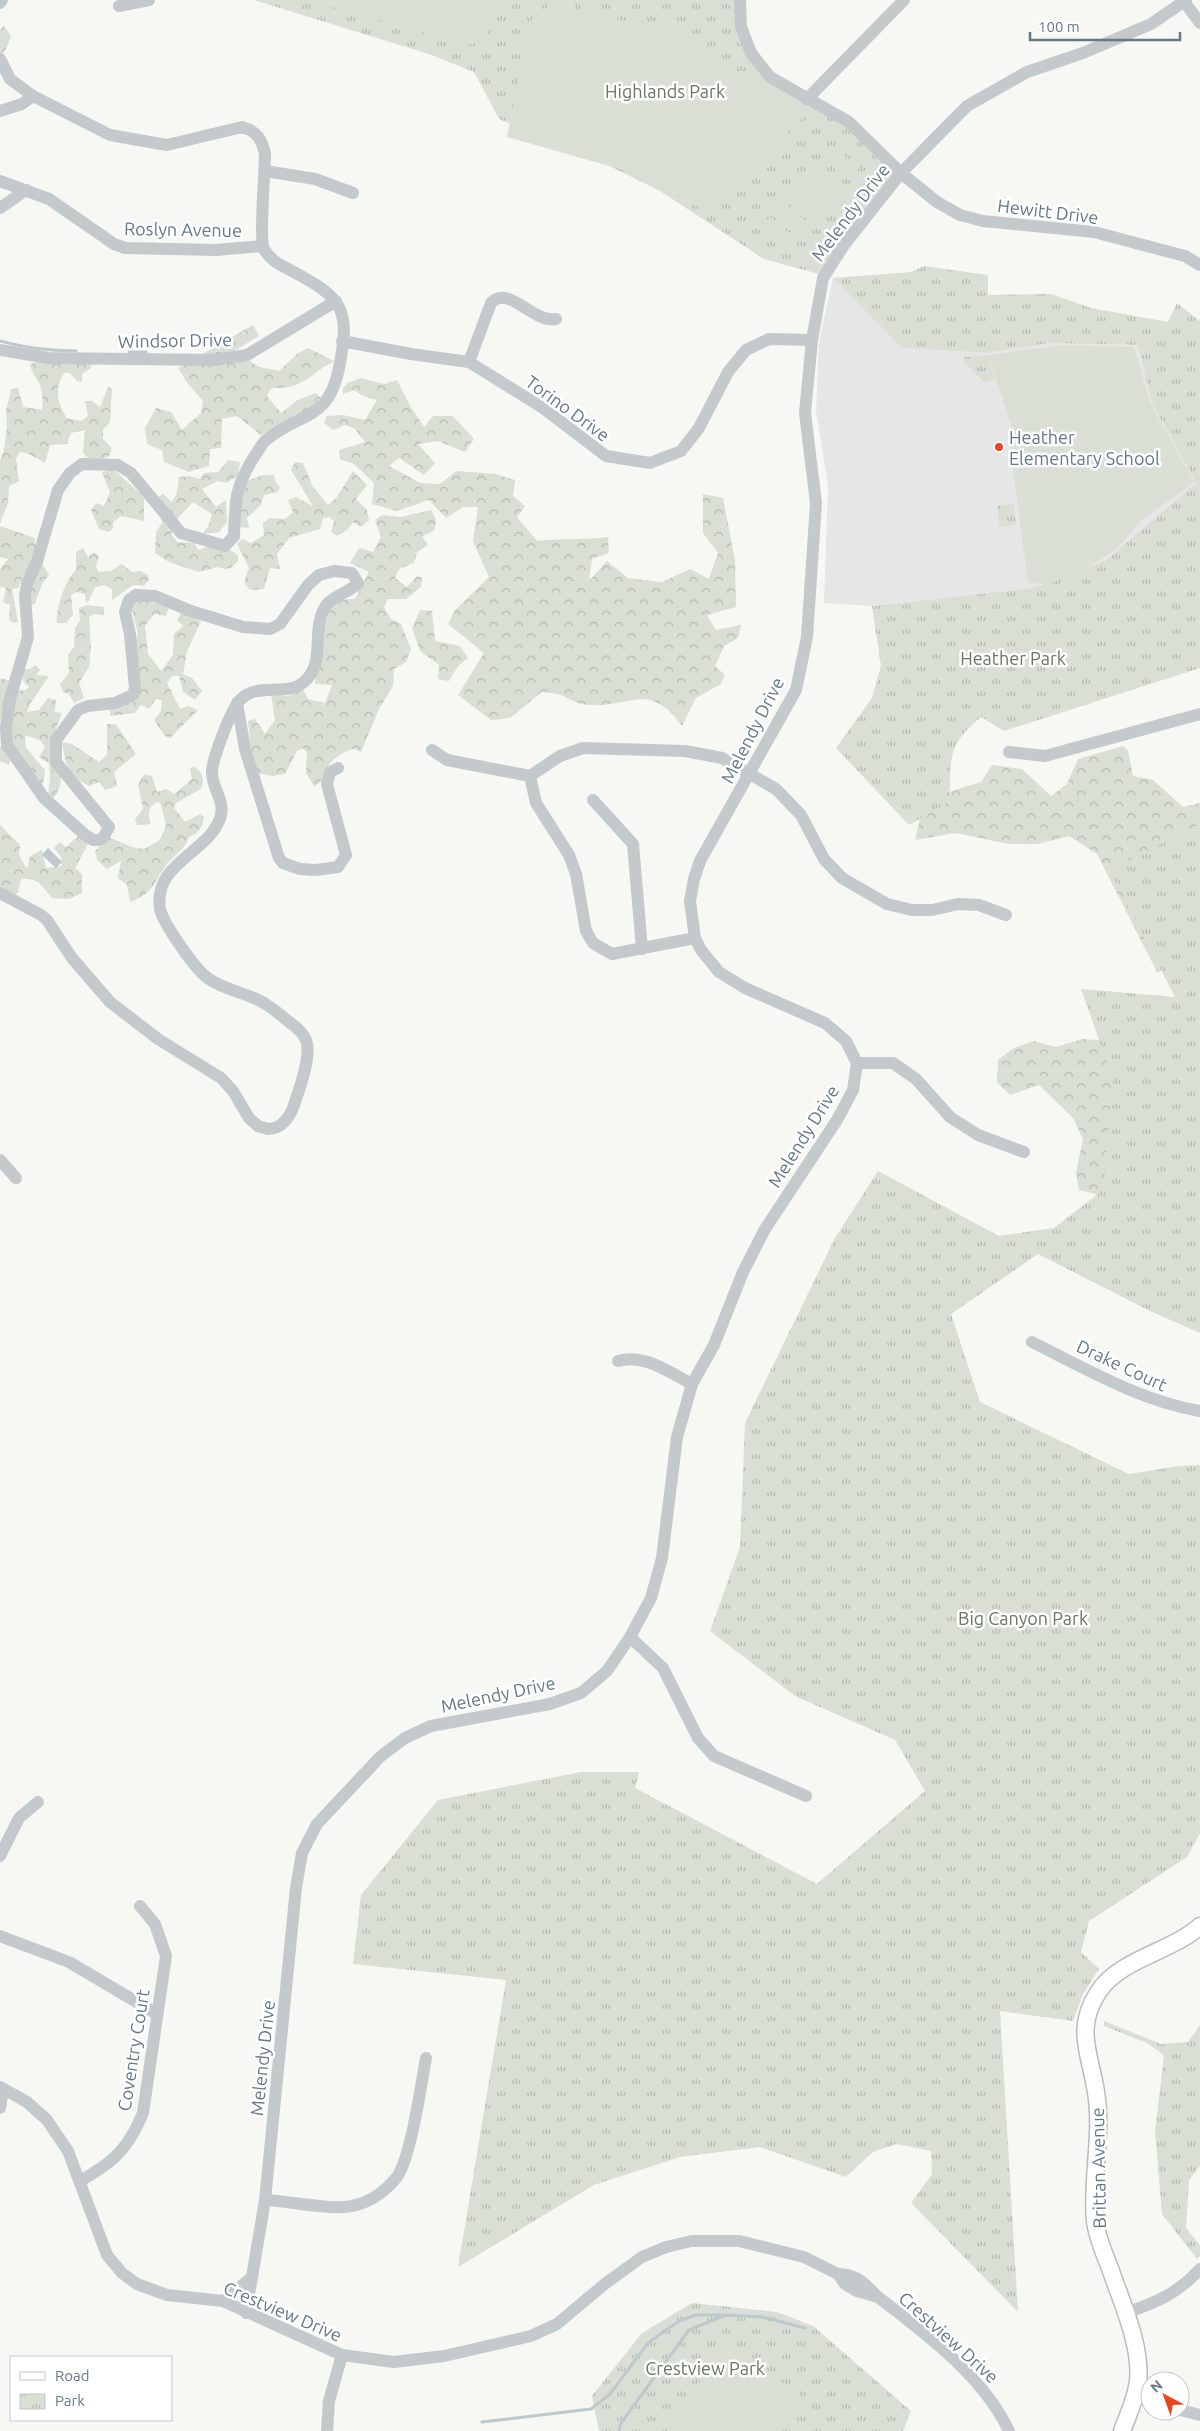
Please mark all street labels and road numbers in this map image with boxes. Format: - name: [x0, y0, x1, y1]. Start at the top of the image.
- street label: Melendy Drive: [807, 160, 893, 264]
- street label: Hewitt Drive: [996, 195, 1100, 227]
- street label: Roslyn Avenue: [124, 218, 242, 240]
- street label: Windsor Drive: [118, 329, 232, 351]
- street label: Torino Drive: [522, 371, 614, 445]
- street label: Melendy Drive: [717, 674, 787, 786]
- street label: Melendy Drive: [764, 1081, 842, 1191]
- street label: Drake Court: [1074, 1335, 1170, 1395]
- street label: Melendy Drive: [439, 1672, 557, 1716]
- street label: Coventry Court: [113, 1988, 153, 2112]
- street label: Melendy Drive: [246, 1999, 278, 2117]
- street label: Brittan Avenue: [1087, 2107, 1109, 2229]
- street label: Crestview Drive: [221, 2277, 345, 2345]
- street label: Crestview Drive: [895, 2287, 1003, 2387]

